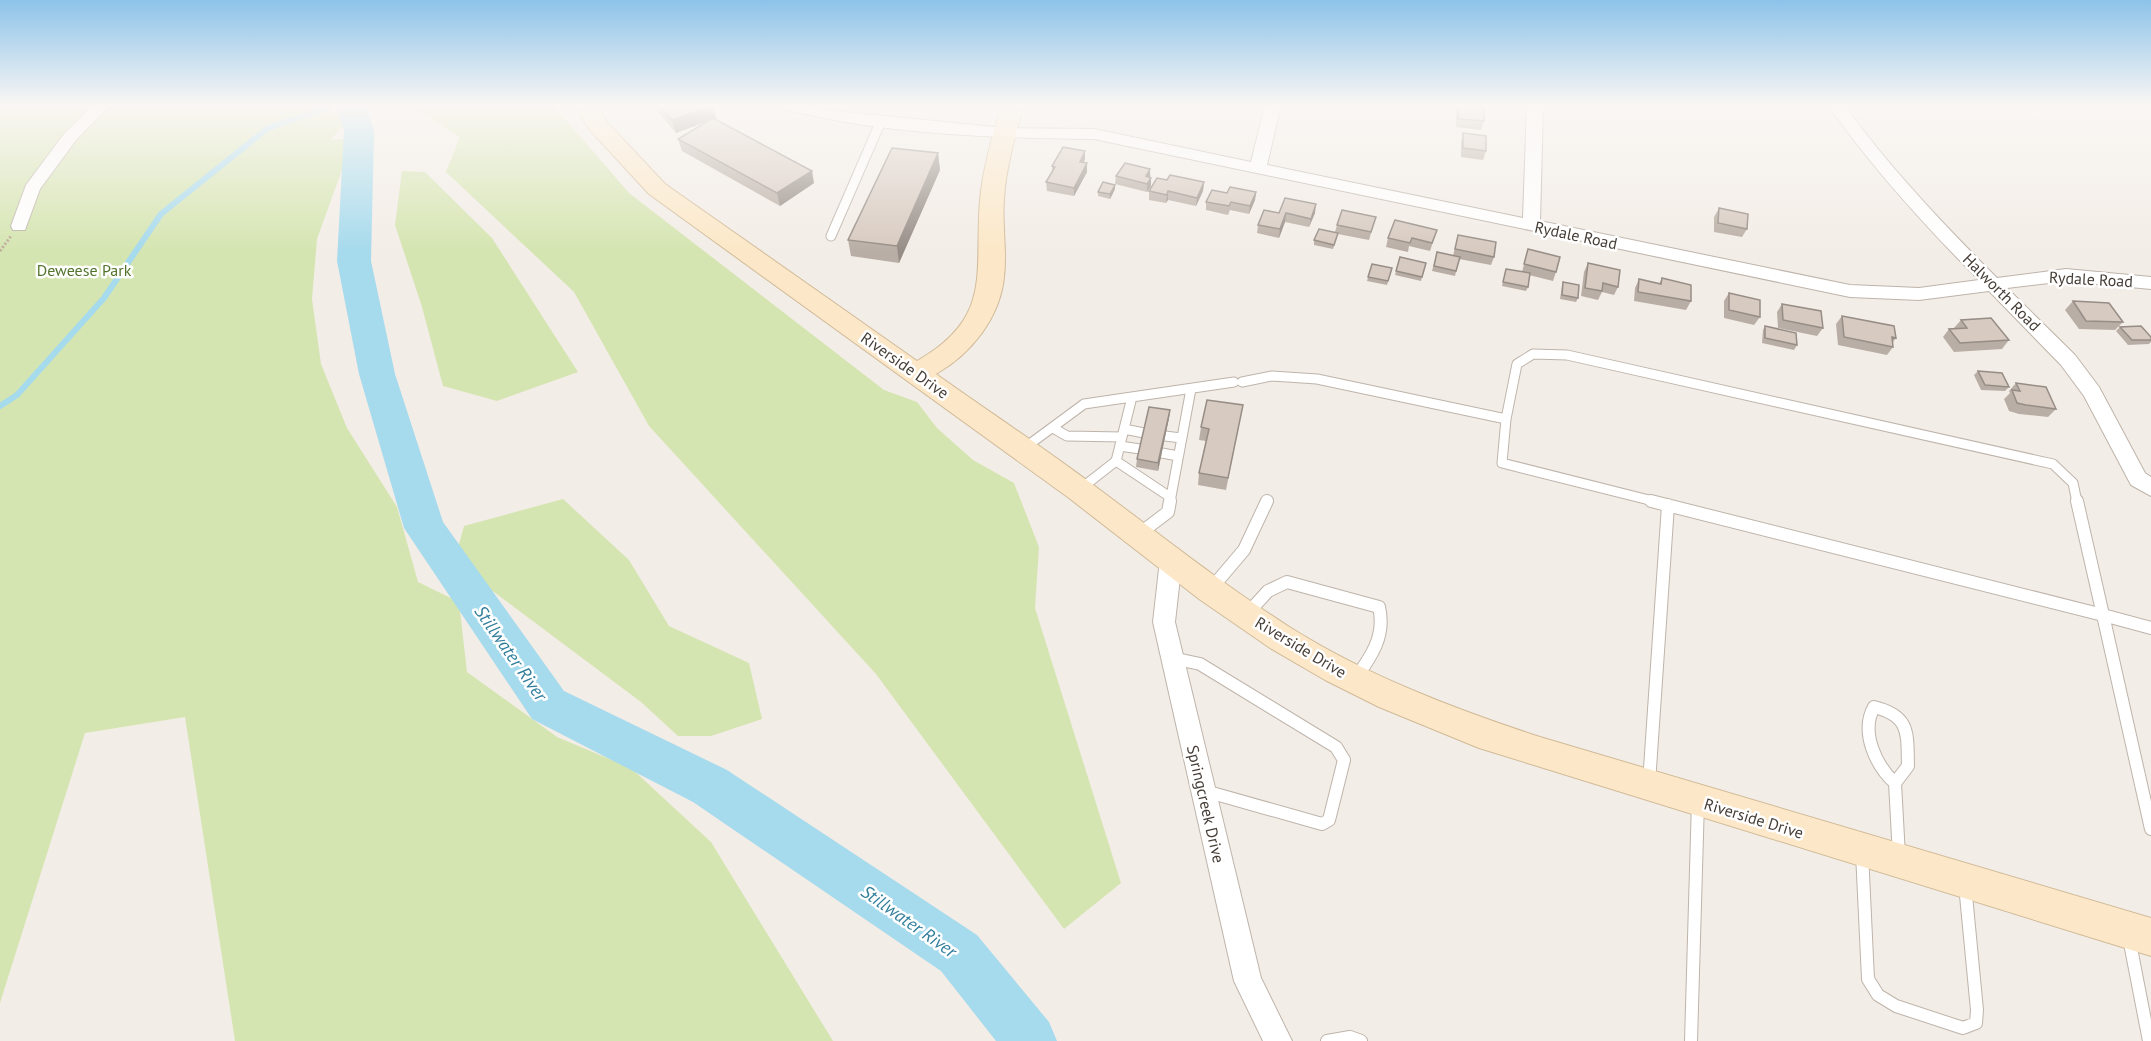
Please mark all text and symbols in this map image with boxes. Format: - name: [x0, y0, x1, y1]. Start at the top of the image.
- street label: Rydale Road: [1533, 216, 1619, 254]
- street label: Halworth Road: [1959, 249, 2045, 335]
- park label: Deweese Park: [37, 260, 132, 280]
- street label: Rydale Road: [2049, 267, 2133, 291]
- street label: Riverside Drive: [857, 327, 953, 403]
- water label: Stillwater River: [470, 601, 553, 706]
- street label: Riverside Drive: [1252, 612, 1350, 682]
- street label: Springcreek Drive: [1183, 743, 1229, 865]
- street label: Riverside Drive: [1702, 793, 1806, 843]
- water label: Stillwater River: [857, 880, 962, 963]

